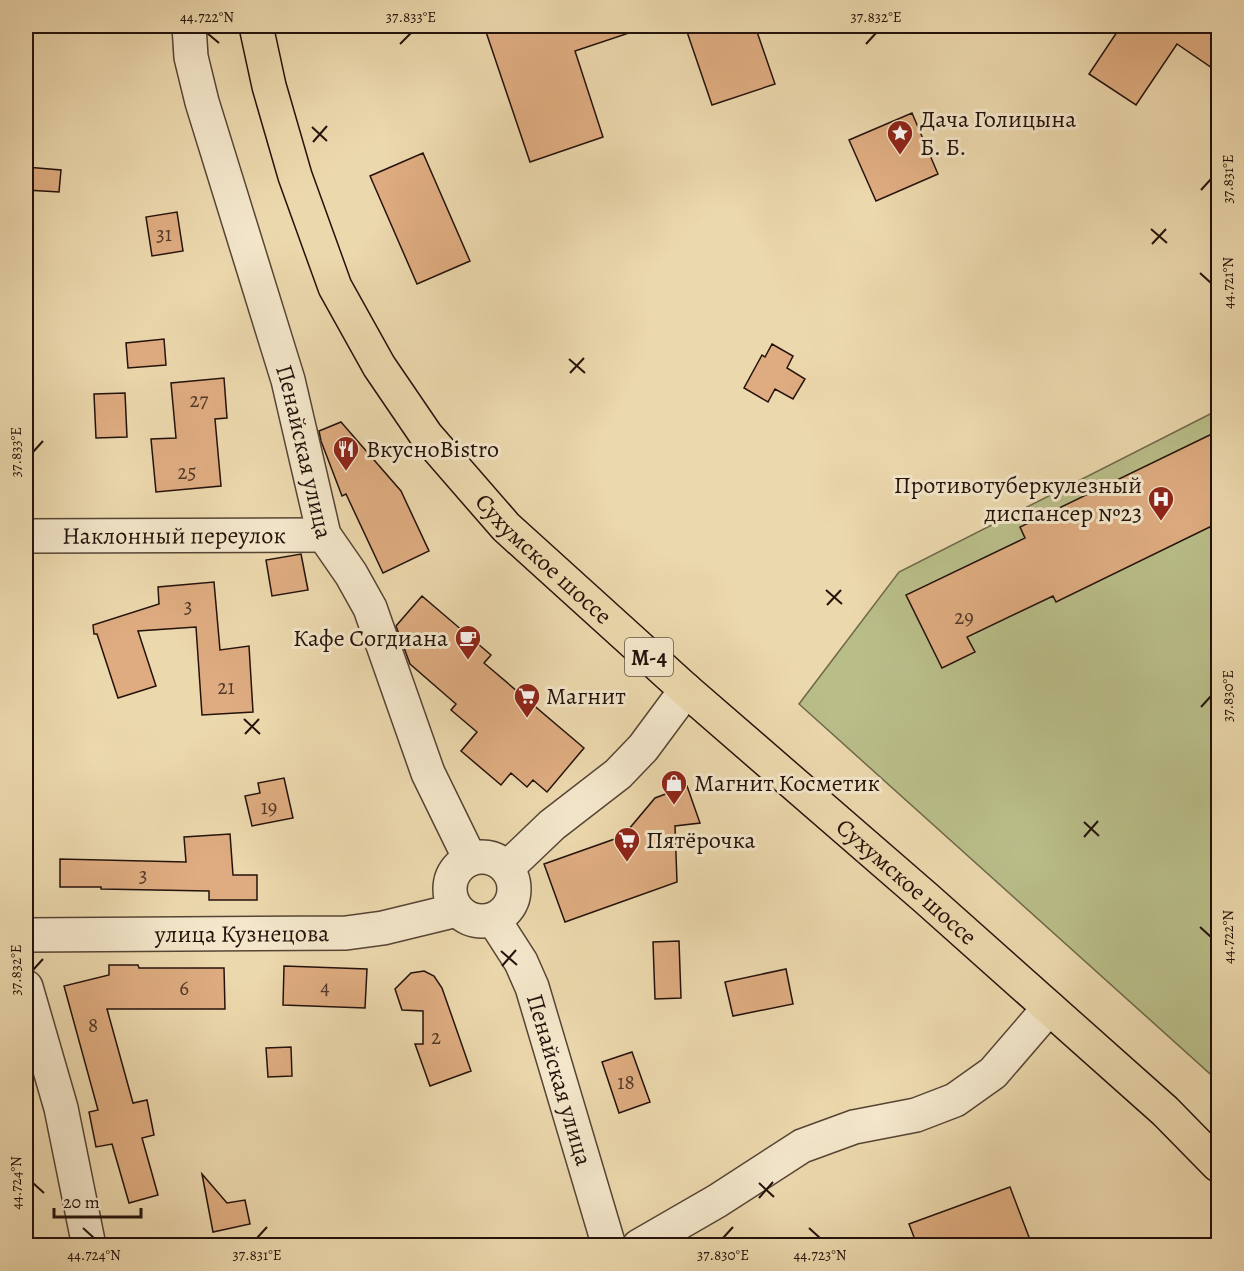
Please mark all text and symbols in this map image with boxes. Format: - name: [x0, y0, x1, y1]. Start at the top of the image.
- text: 44.722°N: [180, 7, 234, 27]
- text: 37.833°E: [386, 7, 436, 27]
- text: 37.832°E: [850, 7, 902, 27]
- place label: Дача Голицына Б. Б.: [920, 103, 1076, 163]
- place icon: Дача Голицына Б. Б.: [885, 118, 915, 156]
- text: 37.831°E: [1218, 154, 1238, 204]
- house number: 31: [156, 220, 172, 248]
- text: 44.721°N: [1218, 257, 1238, 309]
- street label: Пенайская улица: [268, 361, 340, 542]
- house number: 27: [190, 386, 209, 414]
- text: 37.833°E: [6, 427, 26, 477]
- place label: ВкусноBistro: [366, 433, 499, 465]
- restaurant icon: ВкусноBistro: [331, 434, 361, 472]
- house number: 25: [177, 458, 197, 486]
- place label: Противотуберкулезный диспансер №23: [894, 469, 1142, 529]
- hospital icon: Противотуберкулезный диспансер №23: [1146, 484, 1176, 522]
- street label: Сухумское шоссе: [468, 487, 619, 631]
- street label: Наклонный переулок: [62, 519, 286, 552]
- house number: 3: [184, 592, 192, 620]
- house number: 29: [954, 603, 974, 631]
- place label: Кафе Согдиана: [293, 622, 448, 654]
- cafe icon: Кафе Согдиана: [453, 623, 483, 661]
- road number: М-4: [625, 638, 673, 676]
- text: 37.830°E: [1218, 670, 1238, 722]
- house number: 21: [217, 673, 235, 701]
- place label: Магнит: [546, 680, 626, 712]
- supermarket icon: Магнит: [512, 681, 542, 719]
- place label: Магнит Косметик: [694, 767, 880, 799]
- shop icon: Магнит Косметик: [659, 768, 689, 806]
- house number: 19: [261, 793, 277, 821]
- street label: Сухумское шоссе: [829, 811, 984, 952]
- place label: Пятёрочка: [646, 824, 756, 856]
- supermarket icon: Пятёрочка: [612, 825, 642, 863]
- house number: 3: [139, 861, 147, 889]
- text: 44.722°N: [1218, 910, 1238, 964]
- street label: улица Кузнецова: [154, 917, 329, 950]
- text: 37.832°E: [6, 944, 26, 996]
- house number: 4: [320, 973, 330, 1001]
- house number: 6: [179, 974, 189, 1002]
- street label: Пенайская улица: [519, 990, 600, 1170]
- house number: 8: [88, 1011, 98, 1039]
- house number: 2: [431, 1023, 441, 1051]
- house number: 18: [617, 1068, 635, 1096]
- text: 44.724°N: [6, 1156, 26, 1210]
- scale bar: [54, 1181, 141, 1219]
- text: 20 m: [63, 1190, 100, 1214]
- text: 44.724°N: [67, 1245, 121, 1265]
- text: 37.831°E: [232, 1245, 282, 1265]
- text: 37.830°E: [697, 1245, 749, 1265]
- text: 44.723°N: [793, 1245, 847, 1265]

